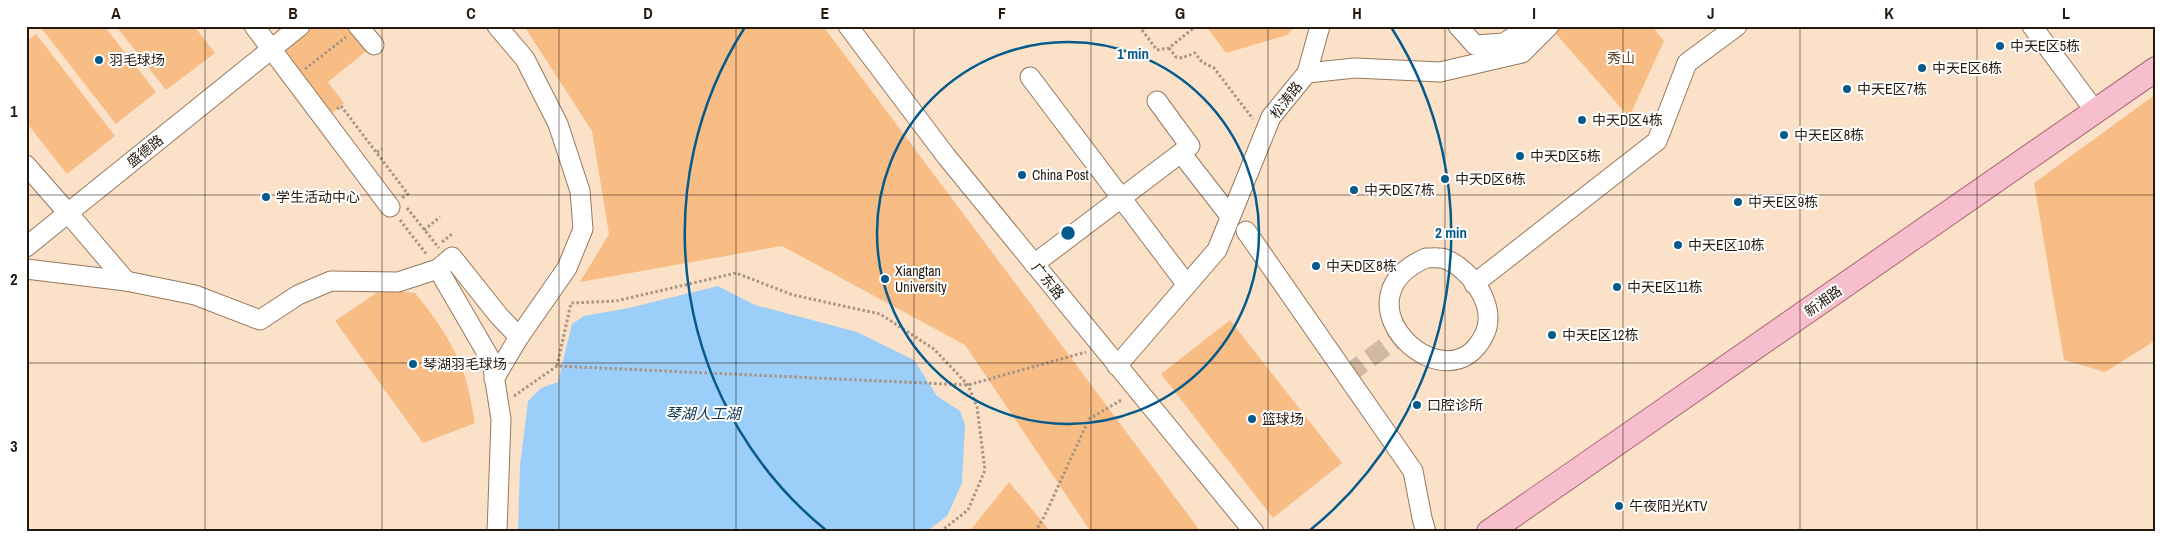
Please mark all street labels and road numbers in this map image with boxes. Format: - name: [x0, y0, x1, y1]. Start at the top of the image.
- street label: 松涛路: [1266, 78, 1306, 122]
- street label: 盛德路: [123, 131, 167, 171]
- street label: 广东路: [1028, 259, 1068, 303]
- street label: 新湘路: [1801, 282, 1845, 320]

